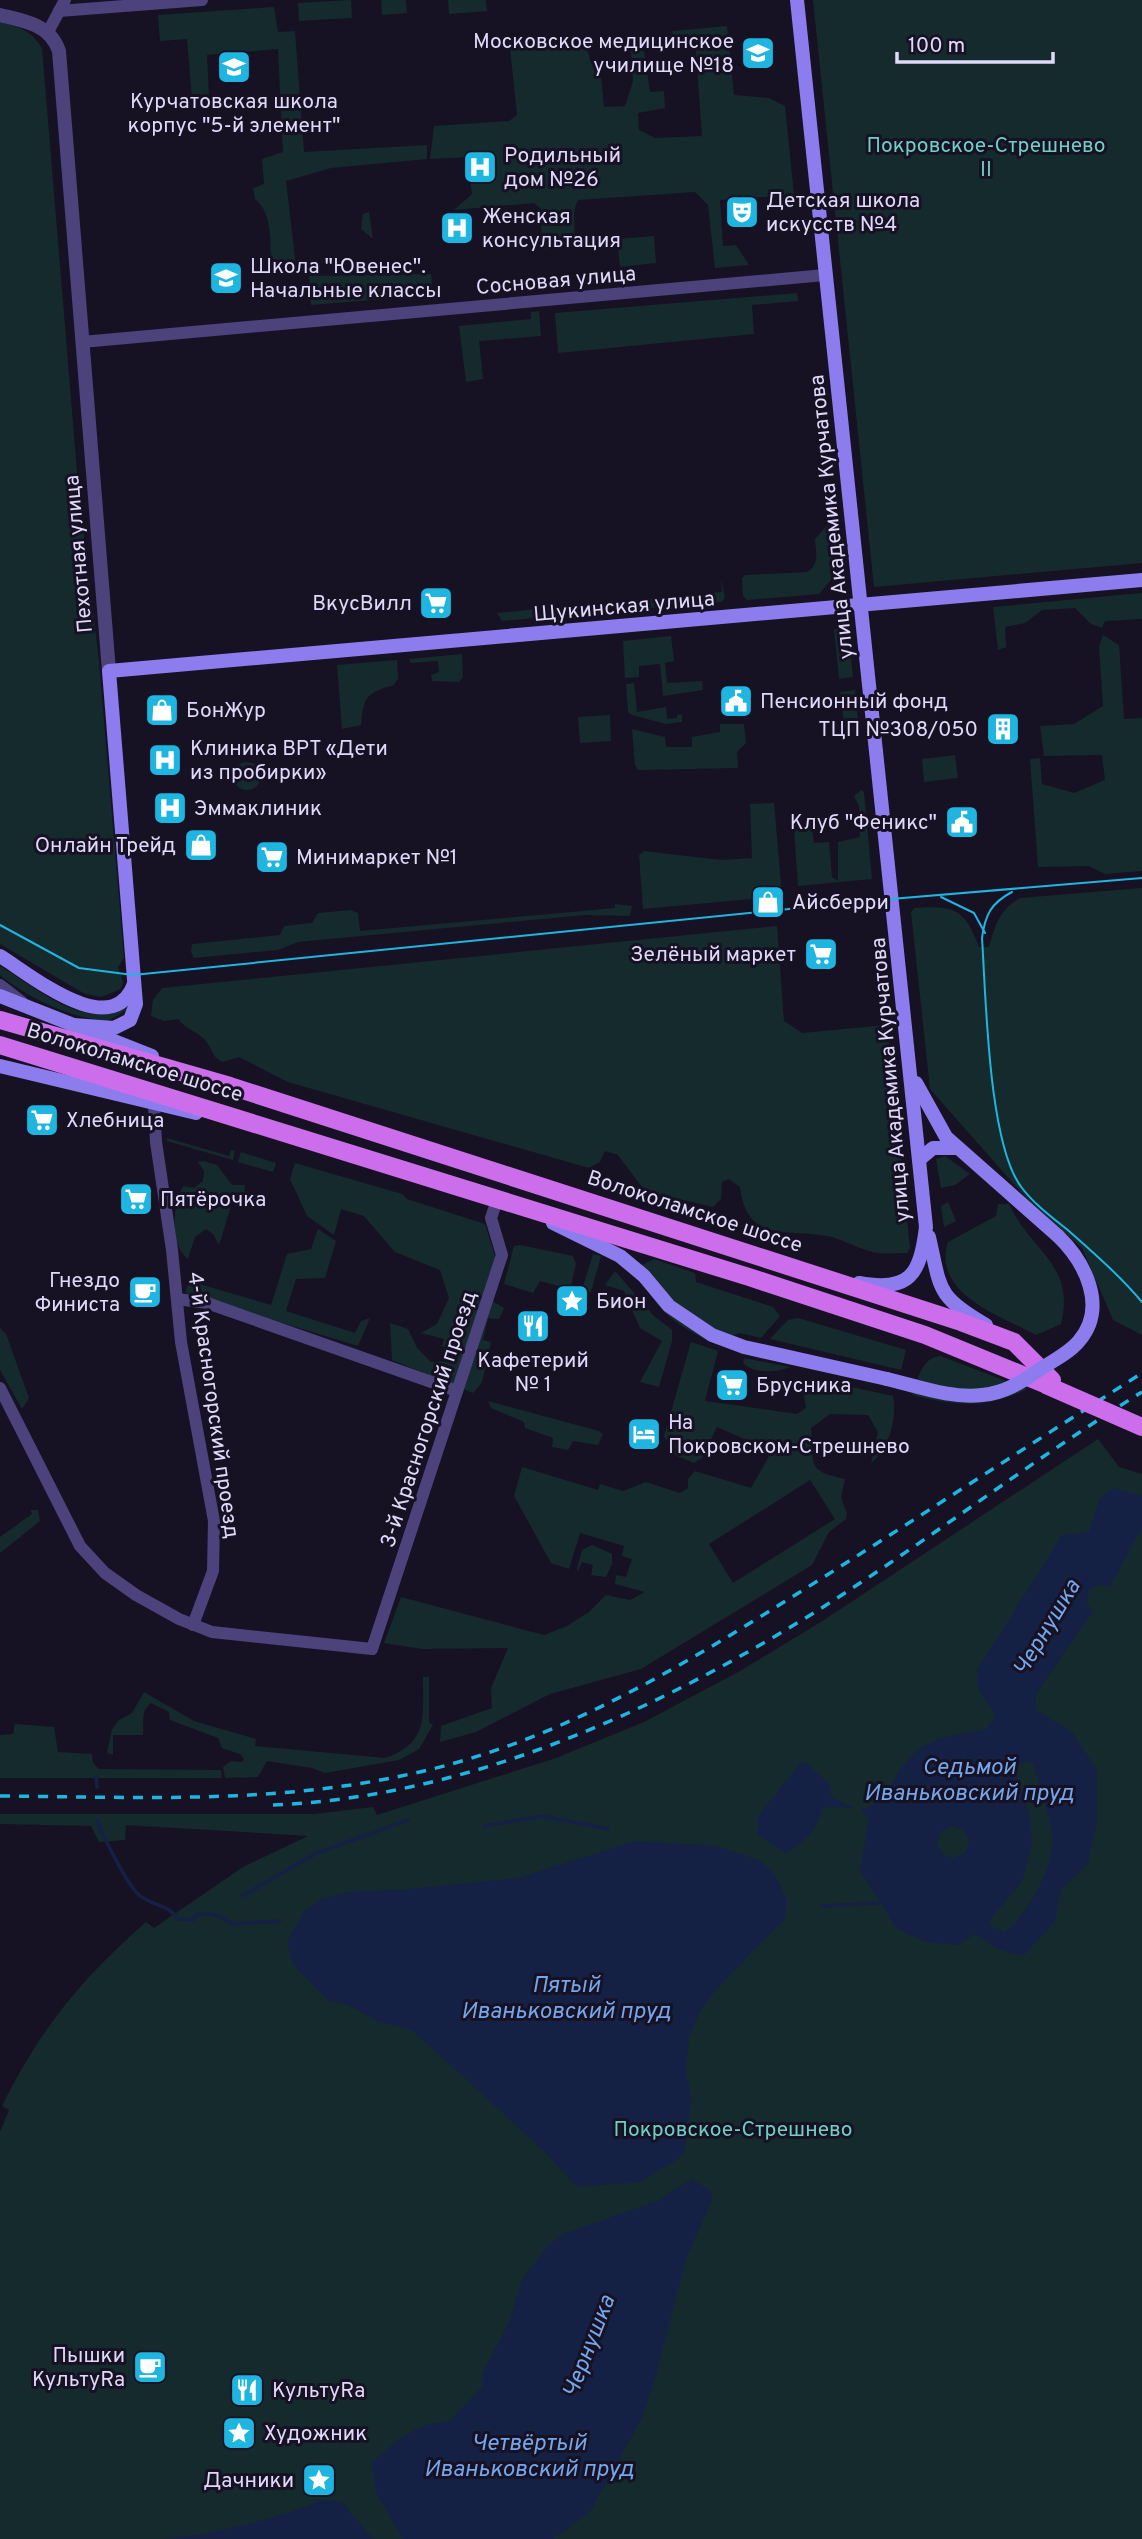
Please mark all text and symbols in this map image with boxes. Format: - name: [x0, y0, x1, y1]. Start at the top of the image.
- scale bar: [897, 21, 1053, 65]
- place label: Московское медицинское училище №18: [473, 29, 734, 80]
- text: 100 m: [908, 33, 965, 60]
- school or university icon: Московское медицинское училище №18: [739, 34, 777, 72]
- school or university icon: Курчатовская школа корпус "5-й элемент": [215, 48, 253, 86]
- place label: Курчатовская школа корпус "5-й элемент": [128, 89, 340, 140]
- park label: Покровское-Стрешнево II: [866, 133, 1106, 184]
- place label: Родильный дом №26: [504, 143, 621, 194]
- hospital icon: Родильный дом №26: [461, 148, 499, 186]
- place label: Детская школа искусств №4: [766, 188, 920, 239]
- theatre icon: Детская школа искусств №4: [723, 193, 761, 231]
- place label: Женская консультация: [482, 204, 621, 255]
- hospital icon: Женская консультация: [438, 209, 476, 247]
- place label: Школа "Ювенес". Начальные классы: [250, 254, 442, 305]
- school or university icon: Школа "Ювенес". Начальные классы: [207, 259, 245, 297]
- street label: Сосновая улица: [475, 261, 637, 302]
- street label: улица Академика Курчатова: [804, 373, 861, 660]
- street label: Пехотная улица: [59, 474, 100, 634]
- supermarket icon: ВкусВилл: [417, 584, 455, 622]
- street label: Щукинская улица: [532, 586, 716, 629]
- place label: ВкусВилл: [312, 591, 412, 618]
- public building icon: Пенсионный фонд: [717, 682, 755, 720]
- place label: Пенсионный фонд: [760, 689, 948, 716]
- shop icon: БонЖур: [143, 691, 181, 729]
- place label: БонЖур: [186, 698, 266, 725]
- building icon: ТЦП №308/050: [984, 710, 1022, 748]
- place label: ТЦП №308/050: [818, 717, 978, 744]
- place label: Клиника ВРТ «Дети из пробирки»: [190, 736, 388, 787]
- hospital icon: Клиника ВРТ «Дети из пробирки»: [146, 741, 184, 779]
- hospital icon: Эммаклиник: [151, 789, 189, 827]
- place label: Эммаклиник: [194, 796, 322, 823]
- public building icon: Клуб "Феникс": [943, 803, 981, 841]
- place label: Клуб "Феникс": [790, 810, 937, 837]
- shop icon: Онлайн Трейд: [182, 826, 220, 864]
- place label: Онлайн Трейд: [35, 833, 176, 860]
- supermarket icon: Минимаркет №1: [253, 838, 291, 876]
- place label: Минимаркет №1: [296, 845, 458, 872]
- shop icon: Айсберри: [749, 883, 787, 921]
- place label: Айсберри: [792, 890, 889, 917]
- supermarket icon: Зелёный маркет: [802, 935, 840, 973]
- street label: улица Академика Курчатова: [866, 936, 917, 1223]
- place label: Зелёный маркет: [630, 942, 796, 969]
- street label: Волоколамское шоссе: [23, 1018, 246, 1109]
- supermarket icon: Хлебница: [23, 1101, 61, 1139]
- place label: Хлебница: [66, 1108, 164, 1135]
- street label: Волоколамское шоссе: [584, 1165, 806, 1260]
- supermarket icon: Пятёрочка: [117, 1180, 155, 1218]
- place label: Пятёрочка: [160, 1187, 266, 1214]
- place label: Гнездо Финиста: [35, 1268, 120, 1319]
- street label: 4-й Красногорский проезд: [180, 1270, 245, 1540]
- cafe icon: Гнездо Финиста: [126, 1273, 164, 1311]
- place icon: Бион: [553, 1282, 591, 1320]
- street label: 3-й Красногорский проезд: [375, 1288, 484, 1551]
- place label: Бион: [596, 1289, 647, 1316]
- restaurant icon: Кафетерий № 1: [514, 1307, 552, 1345]
- place label: Кафетерий № 1: [477, 1348, 589, 1399]
- supermarket icon: Брусника: [713, 1366, 751, 1404]
- place label: Брусника: [756, 1373, 851, 1400]
- place label: На Покровском-Стрешнево: [668, 1410, 910, 1461]
- hotel icon: На Покровском-Стрешнево: [625, 1415, 663, 1453]
- water label: Чернушка: [1008, 1575, 1088, 1682]
- water label: Седьмой Иваньковский пруд: [864, 1754, 1074, 1809]
- water label: Пятый Иваньковский пруд: [461, 1972, 671, 2027]
- park label: Покровское-Стрешнево: [613, 2117, 853, 2144]
- water label: Чернушка: [558, 2291, 623, 2402]
- place label: Пышки КультуRa: [32, 2343, 125, 2394]
- cafe icon: Пышки КультуRa: [131, 2348, 169, 2386]
- restaurant icon: КультуRа: [228, 2371, 266, 2409]
- place label: КультуRа: [272, 2378, 365, 2405]
- place icon: Художник: [220, 2414, 258, 2452]
- place label: Художник: [264, 2421, 367, 2448]
- water label: Четвёртый Иваньковский пруд: [424, 2430, 634, 2485]
- place icon: Дачники: [300, 2461, 338, 2499]
- place label: Дачники: [203, 2468, 294, 2495]

